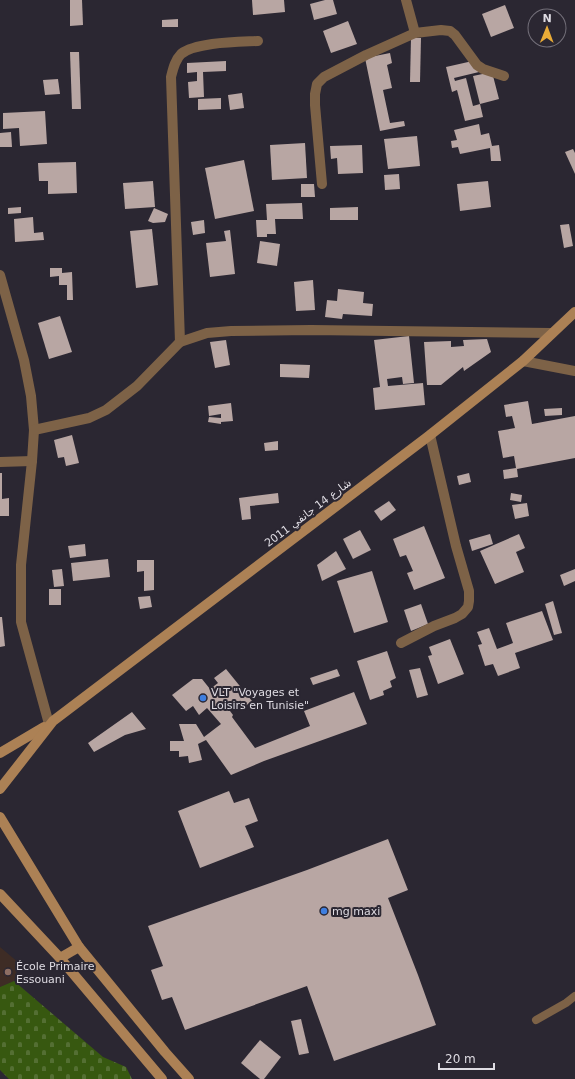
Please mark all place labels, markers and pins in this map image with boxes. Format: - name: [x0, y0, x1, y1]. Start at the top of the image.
- place label: VLT "Voyages et Loisirs en Tunisie": [211, 686, 309, 712]
- marker: VLT "Voyages et Loisirs en Tunisie": [198, 693, 208, 703]
- place label: mg maxi: [332, 905, 380, 918]
- marker: mg maxi: [319, 906, 329, 916]
- place label: École Primaire Essouani: [16, 960, 95, 986]
- marker: École Primaire Essouani: [3, 967, 13, 977]

